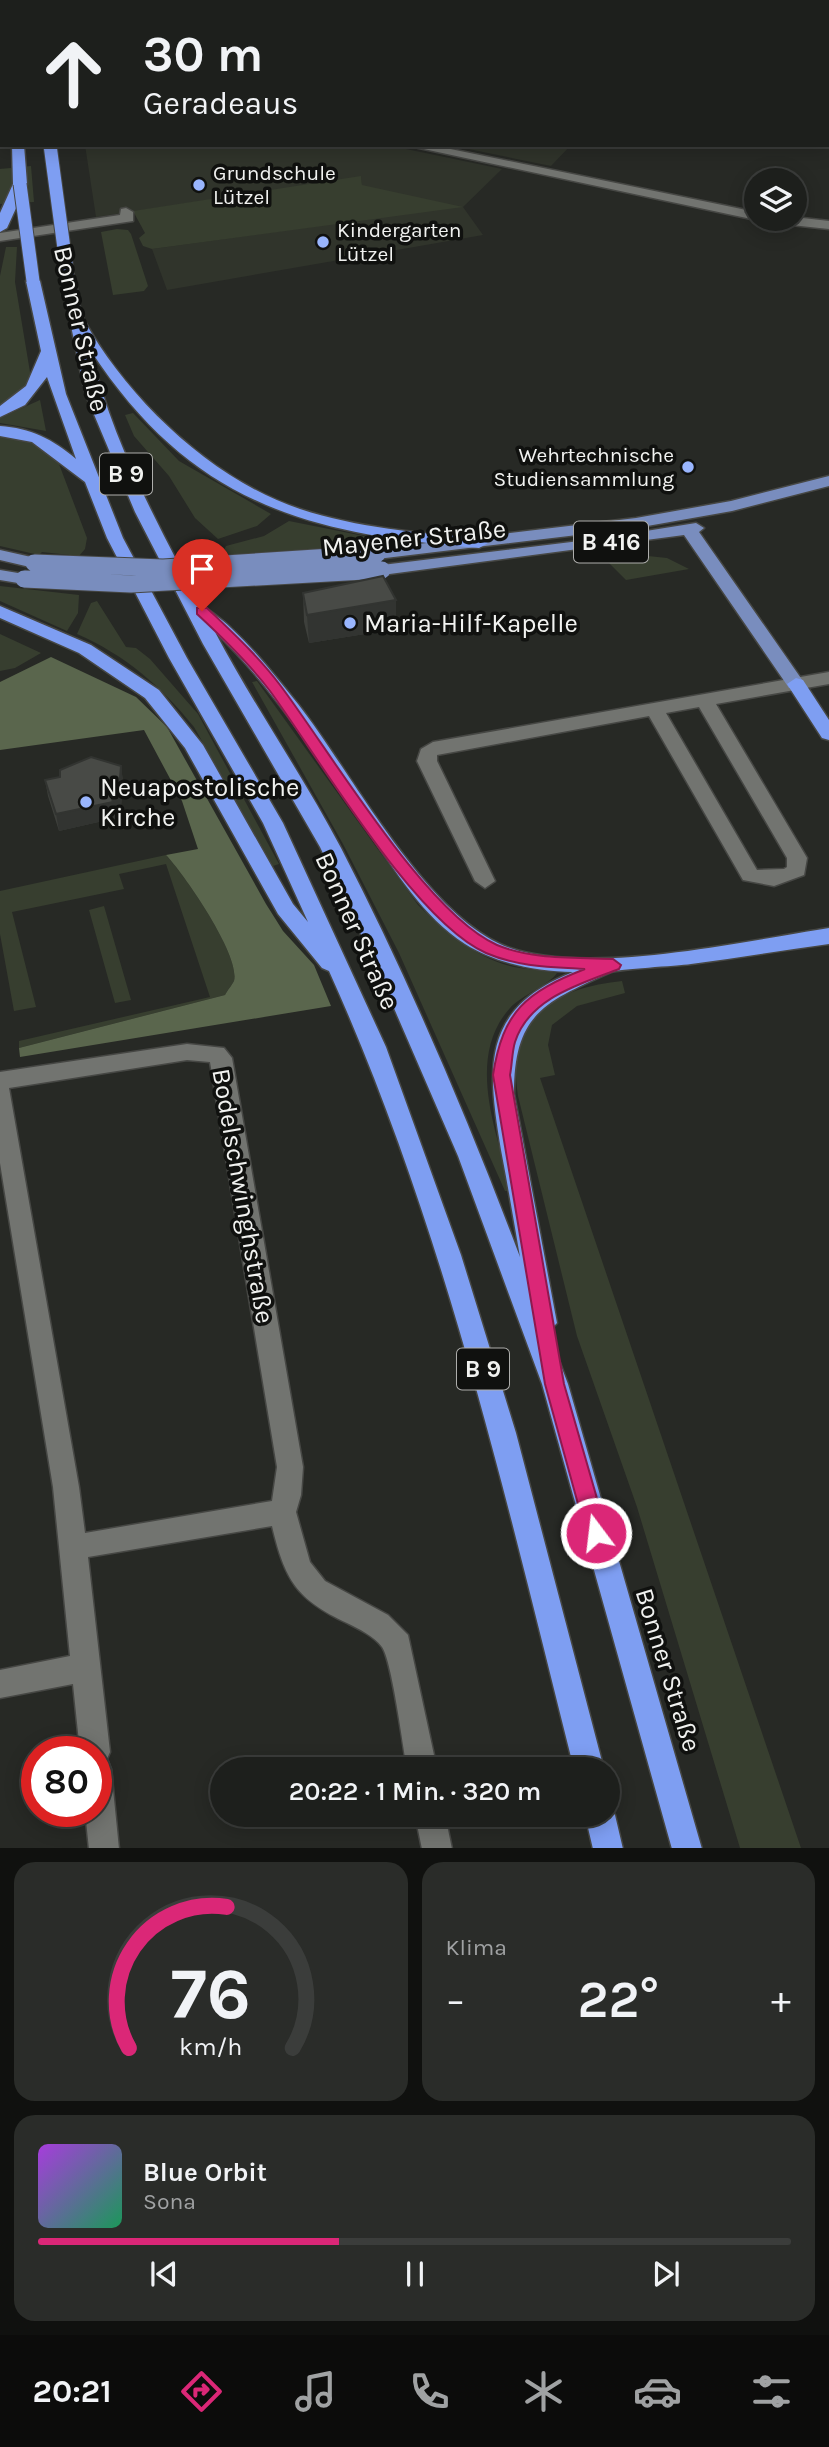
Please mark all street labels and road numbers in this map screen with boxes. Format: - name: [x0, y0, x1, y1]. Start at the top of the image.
- street label: Bonner Straße: [47, 243, 115, 415]
- road number: B 9: [100, 453, 152, 494]
- street label: Mayener Straße: [320, 513, 508, 563]
- road number: B 416: [574, 522, 648, 562]
- street label: Bonner Straße: [308, 847, 406, 1015]
- street label: Bodelschwinghstraße: [205, 1066, 281, 1326]
- road number: B 9: [457, 1349, 509, 1390]
- street label: Bonner Straße: [628, 1585, 708, 1755]

